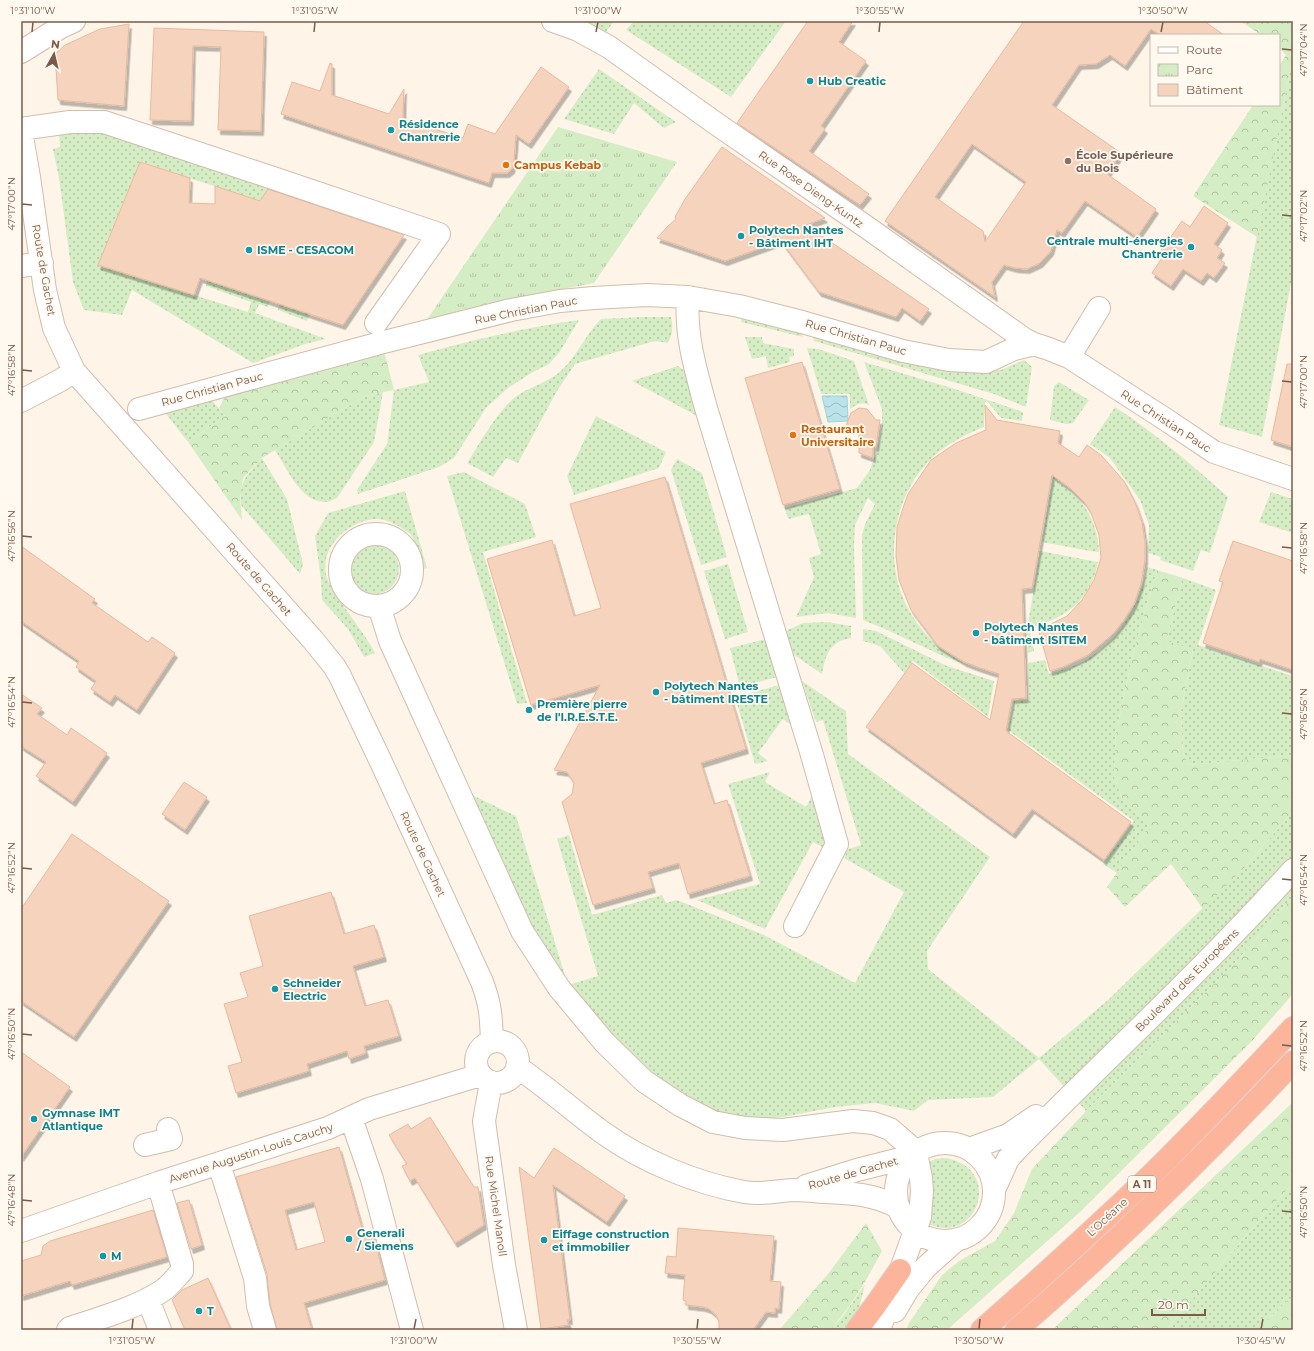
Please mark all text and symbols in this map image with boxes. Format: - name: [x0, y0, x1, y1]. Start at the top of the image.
- text: 1°31'10"W: [11, 4, 55, 17]
- text: 1°31'05"W: [292, 4, 338, 17]
- text: 1°31'00"W: [574, 4, 622, 17]
- text: 1°30'55"W: [856, 4, 904, 17]
- text: 1°30'50"W: [1138, 4, 1188, 17]
- text: 47°17'04"N: [1297, 23, 1310, 77]
- north arrow: [34, 34, 74, 74]
- legend: [1150, 34, 1280, 106]
- text: N: [50, 37, 61, 52]
- text: Route: [1186, 42, 1222, 57]
- text: Parc: [1186, 62, 1213, 77]
- place label: Hub Creatic: [818, 74, 886, 88]
- marker: Hub Creatic: [805, 76, 815, 86]
- text: Bâtiment: [1186, 82, 1243, 97]
- place label: Résidence Chantrerie: [399, 117, 460, 144]
- marker: Résidence Chantrerie: [386, 125, 396, 135]
- street label: Rue Rose Dieng-Kuntz: [756, 147, 867, 231]
- place label: École Supérieure du Bois: [1076, 148, 1174, 175]
- marker: École Supérieure du Bois: [1063, 156, 1073, 166]
- place label: Campus Kebab: [514, 158, 601, 172]
- marker: Campus Kebab: [501, 160, 511, 170]
- text: 47°17'00"N: [5, 177, 18, 231]
- text: 47°17'02"N: [1297, 190, 1310, 242]
- street label: Route de Gachet: [29, 223, 59, 317]
- place label: Polytech Nantes - Bâtiment IHT: [749, 223, 844, 250]
- marker: Polytech Nantes - Bâtiment IHT: [736, 231, 746, 241]
- place label: Centrale multi-énergies Chantrerie: [1047, 234, 1183, 261]
- marker: Centrale multi-énergies Chantrerie: [1186, 242, 1196, 252]
- place label: ISME - CESACOM: [257, 243, 354, 257]
- marker: ISME - CESACOM: [244, 245, 254, 255]
- street label: Rue Christian Pauc: [473, 293, 579, 327]
- street label: Rue Christian Pauc: [804, 316, 908, 358]
- text: 47°16'58"N: [5, 344, 18, 396]
- text: 47°17'00"N: [1297, 355, 1310, 409]
- street label: Rue Christian Pauc: [160, 369, 264, 409]
- street label: Rue Christian Pauc: [1118, 387, 1214, 455]
- place label: Restaurant Universitaire: [801, 422, 874, 449]
- marker: Restaurant Universitaire: [788, 430, 798, 440]
- text: 47°16'56"N: [5, 510, 18, 562]
- text: 47°16'58"N: [1297, 522, 1310, 574]
- street label: Route de Gachet: [223, 539, 295, 619]
- place label: Polytech Nantes - bâtiment ISITEM: [984, 620, 1087, 647]
- marker: Polytech Nantes - bâtiment ISITEM: [971, 628, 981, 638]
- text: 47°16'54"N: [5, 676, 18, 728]
- place label: Polytech Nantes - bâtiment IRESTE: [664, 679, 768, 706]
- marker: Polytech Nantes - bâtiment IRESTE: [651, 687, 661, 697]
- text: 47°16'56"N: [1297, 688, 1310, 740]
- place label: Première pierre de l'I.R.E.S.T.E.: [537, 697, 627, 724]
- marker: Première pierre de l'I.R.E.S.T.E.: [524, 705, 534, 715]
- street label: Route de Gachet: [397, 809, 449, 899]
- text: 47°16'52"N: [5, 842, 18, 894]
- text: 47°16'54"N: [1297, 854, 1310, 906]
- street label: Boulevard des Européens: [1132, 925, 1242, 1035]
- place label: Schneider Electric: [283, 976, 342, 1003]
- marker: Schneider Electric: [270, 984, 280, 994]
- text: 47°16'50"N: [5, 1008, 18, 1060]
- text: 47°16'52"N: [1297, 1020, 1310, 1072]
- place label: Gymnase IMT Atlantique: [41, 1106, 120, 1133]
- marker: Gymnase IMT Atlantique: [29, 1114, 39, 1124]
- street label: Avenue Augustin-Louis Cauchy: [167, 1120, 335, 1186]
- street label: Route de Gachet: [807, 1153, 900, 1193]
- street label: Rue Michel Manoll: [482, 1155, 510, 1257]
- text: 47°16'48"N: [5, 1174, 18, 1226]
- road number: A 11: [1128, 1176, 1156, 1192]
- text: 47°16'50"N: [1297, 1186, 1310, 1238]
- street label: L’Océane: [1084, 1194, 1131, 1239]
- place label: Generali / Siemens: [356, 1226, 414, 1253]
- place label: Eiffage construction et immobilier: [552, 1227, 669, 1254]
- marker: Generali / Siemens: [344, 1234, 354, 1244]
- marker: Eiffage construction et immobilier: [539, 1235, 549, 1245]
- place label: M: [111, 1249, 122, 1263]
- marker: M: [98, 1251, 108, 1261]
- scale bar: [1152, 1291, 1205, 1317]
- text: 20 m: [1158, 1297, 1189, 1312]
- place label: T: [207, 1304, 214, 1318]
- marker: T: [194, 1306, 204, 1316]
- text: 1°31'05"W: [109, 1334, 155, 1347]
- text: 1°31'00"W: [390, 1334, 438, 1347]
- text: 1°30'55"W: [673, 1334, 721, 1347]
- text: 1°30'50"W: [954, 1334, 1004, 1347]
- text: 1°30'45"W: [1236, 1334, 1286, 1347]

